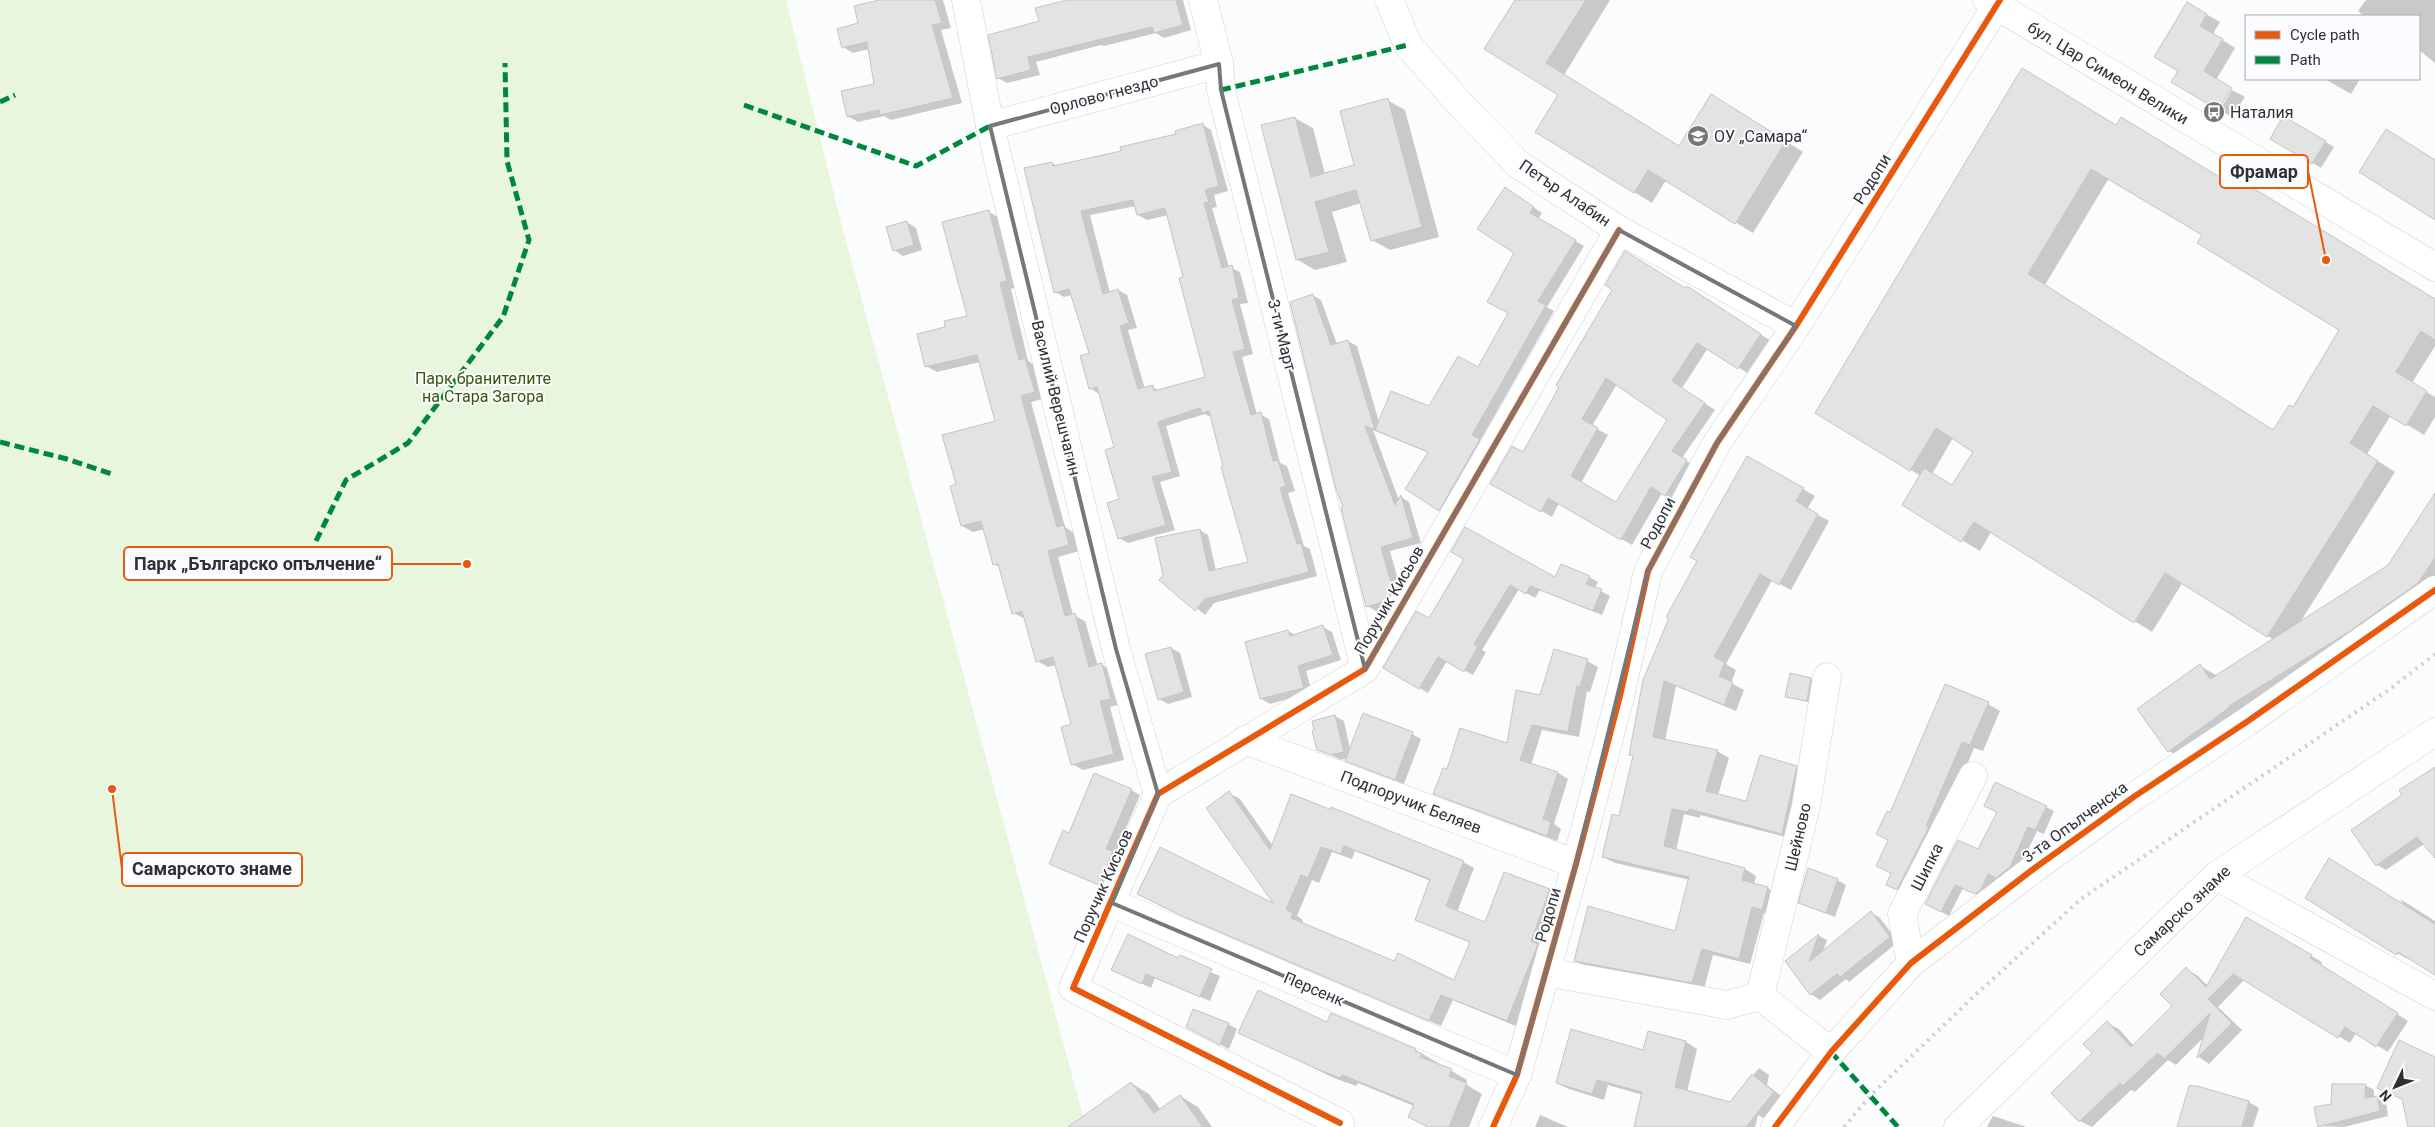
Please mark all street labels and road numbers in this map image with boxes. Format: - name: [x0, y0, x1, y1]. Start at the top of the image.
- street label: бул. Цар Симеон Велики: [2024, 17, 2192, 129]
- street label: Орлово гнездо: [1048, 71, 1160, 119]
- street label: Родопи: [1849, 150, 1895, 208]
- street label: Петър Алабин: [1516, 155, 1614, 231]
- street label: 3-ти Март: [1264, 297, 1300, 373]
- street label: Василий Верешчагин: [1027, 318, 1085, 478]
- street label: Родопи: [1637, 494, 1679, 552]
- street label: Поручик Кисьов: [1350, 542, 1428, 658]
- street label: Подпоручик Беляев: [1338, 766, 1484, 838]
- street label: 3-та Опълченска: [2019, 778, 2131, 866]
- street label: Шейново: [1781, 801, 1815, 873]
- street label: Поручик Кисьов: [1069, 826, 1137, 946]
- street label: Шипка: [1907, 840, 1947, 894]
- street label: Самарско знаме: [2130, 861, 2234, 961]
- street label: Родопи: [1531, 886, 1565, 944]
- street label: Персенк: [1281, 968, 1347, 1010]

